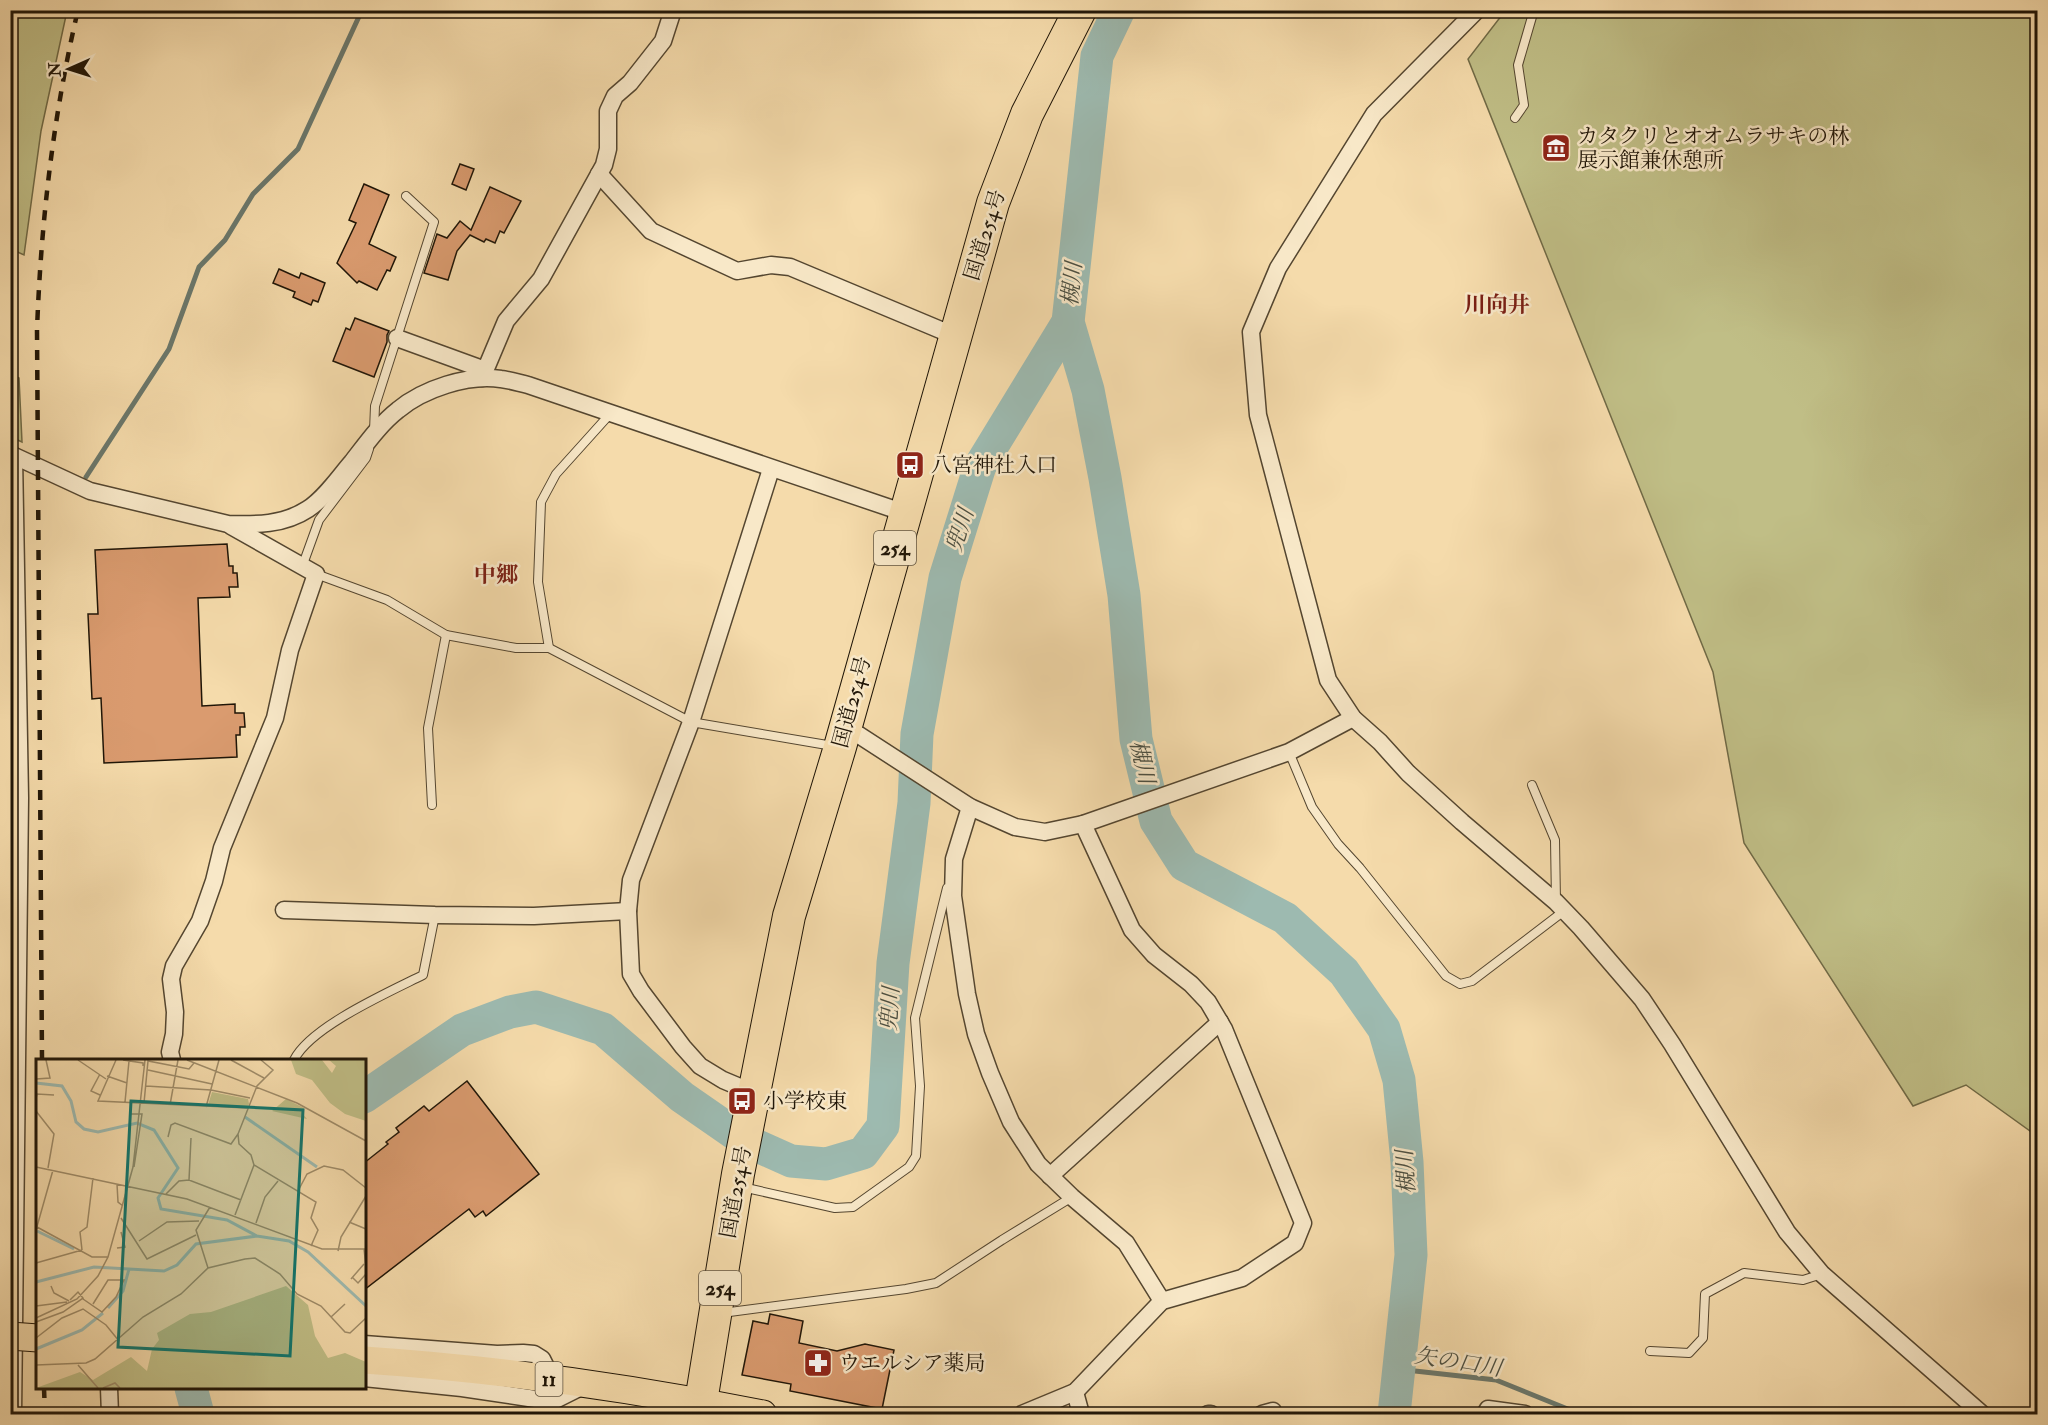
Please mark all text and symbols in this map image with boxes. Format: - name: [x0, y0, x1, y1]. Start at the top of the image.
- north arrow: [39, 39, 99, 99]
- text: N: [45, 61, 65, 78]
- place label: カタクリとオオムラサキの林 展示館兼休憩所: [1577, 123, 1849, 174]
- museum icon: カタクリとオオムラサキの林 展示館兼休憩所: [1540, 132, 1572, 164]
- street label: 国道254号: [958, 186, 1012, 284]
- water label: 槻川: [1056, 259, 1088, 307]
- district label: 川向井: [1464, 291, 1530, 319]
- bus stop icon: 八宮神社入口: [894, 449, 926, 481]
- place label: 八宮神社入口: [931, 452, 1057, 479]
- water label: 兜川: [940, 503, 981, 555]
- road number: 254: [874, 531, 916, 565]
- district label: 中郷: [474, 561, 519, 589]
- street label: 国道254号: [827, 653, 877, 751]
- water label: 槻川: [1123, 737, 1161, 789]
- water label: 兜川: [874, 984, 906, 1032]
- inset map: [36, 1059, 366, 1389]
- bus stop icon: 小学校東: [726, 1085, 758, 1117]
- place label: 小学校東: [763, 1088, 847, 1115]
- street label: 国道254号: [715, 1144, 757, 1240]
- water label: 槻川: [1390, 1147, 1422, 1195]
- road number: 254: [699, 1271, 741, 1305]
- water label: 矢の口川: [1412, 1341, 1506, 1383]
- pharmacy icon: ウエルシア薬局: [802, 1347, 834, 1379]
- place label: ウエルシア薬局: [839, 1350, 985, 1377]
- road number: 11: [536, 1362, 562, 1396]

